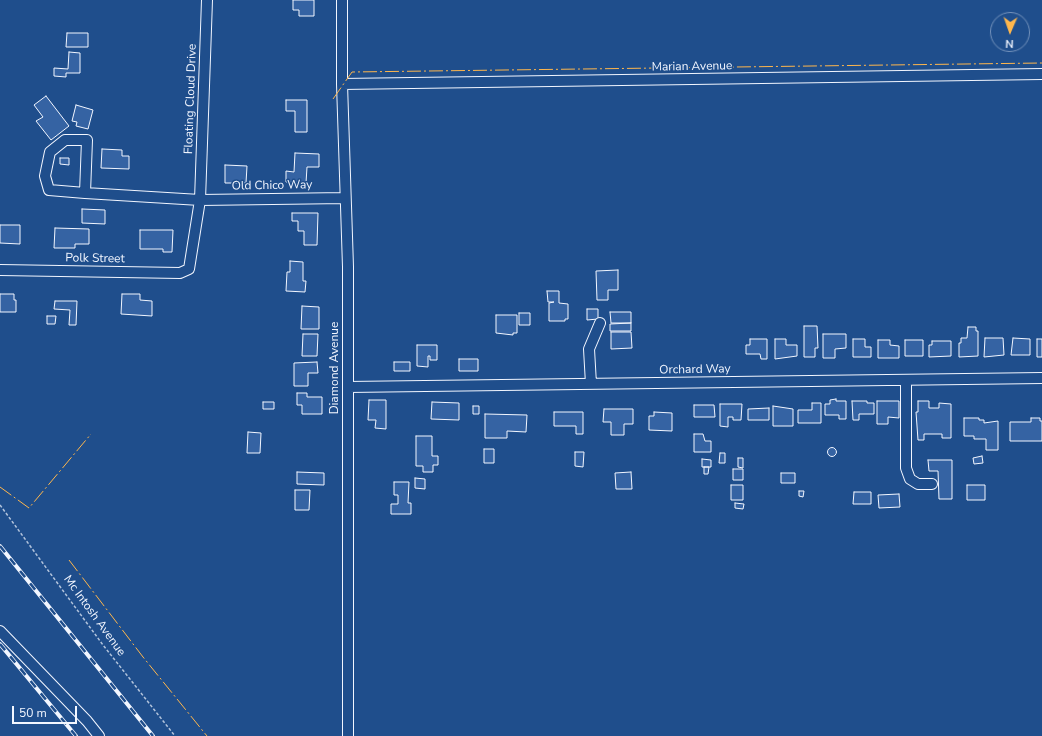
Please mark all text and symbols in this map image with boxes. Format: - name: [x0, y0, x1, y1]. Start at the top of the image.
- north arrow: [990, 12, 1030, 52]
- text: N: [1005, 36, 1014, 51]
- street label: Floating Cloud Drive: [182, 44, 200, 154]
- street label: Marian Avenue: [651, 59, 733, 75]
- street label: Old Chico Way: [232, 178, 312, 194]
- street label: Polk Street: [65, 251, 125, 267]
- street label: Diamond Avenue: [328, 322, 342, 414]
- street label: Orchard Way: [659, 362, 731, 378]
- street label: Mc Intosh Avenue: [60, 573, 128, 659]
- scale bar: [14, 698, 79, 724]
- text: 50 m: [19, 705, 47, 721]

